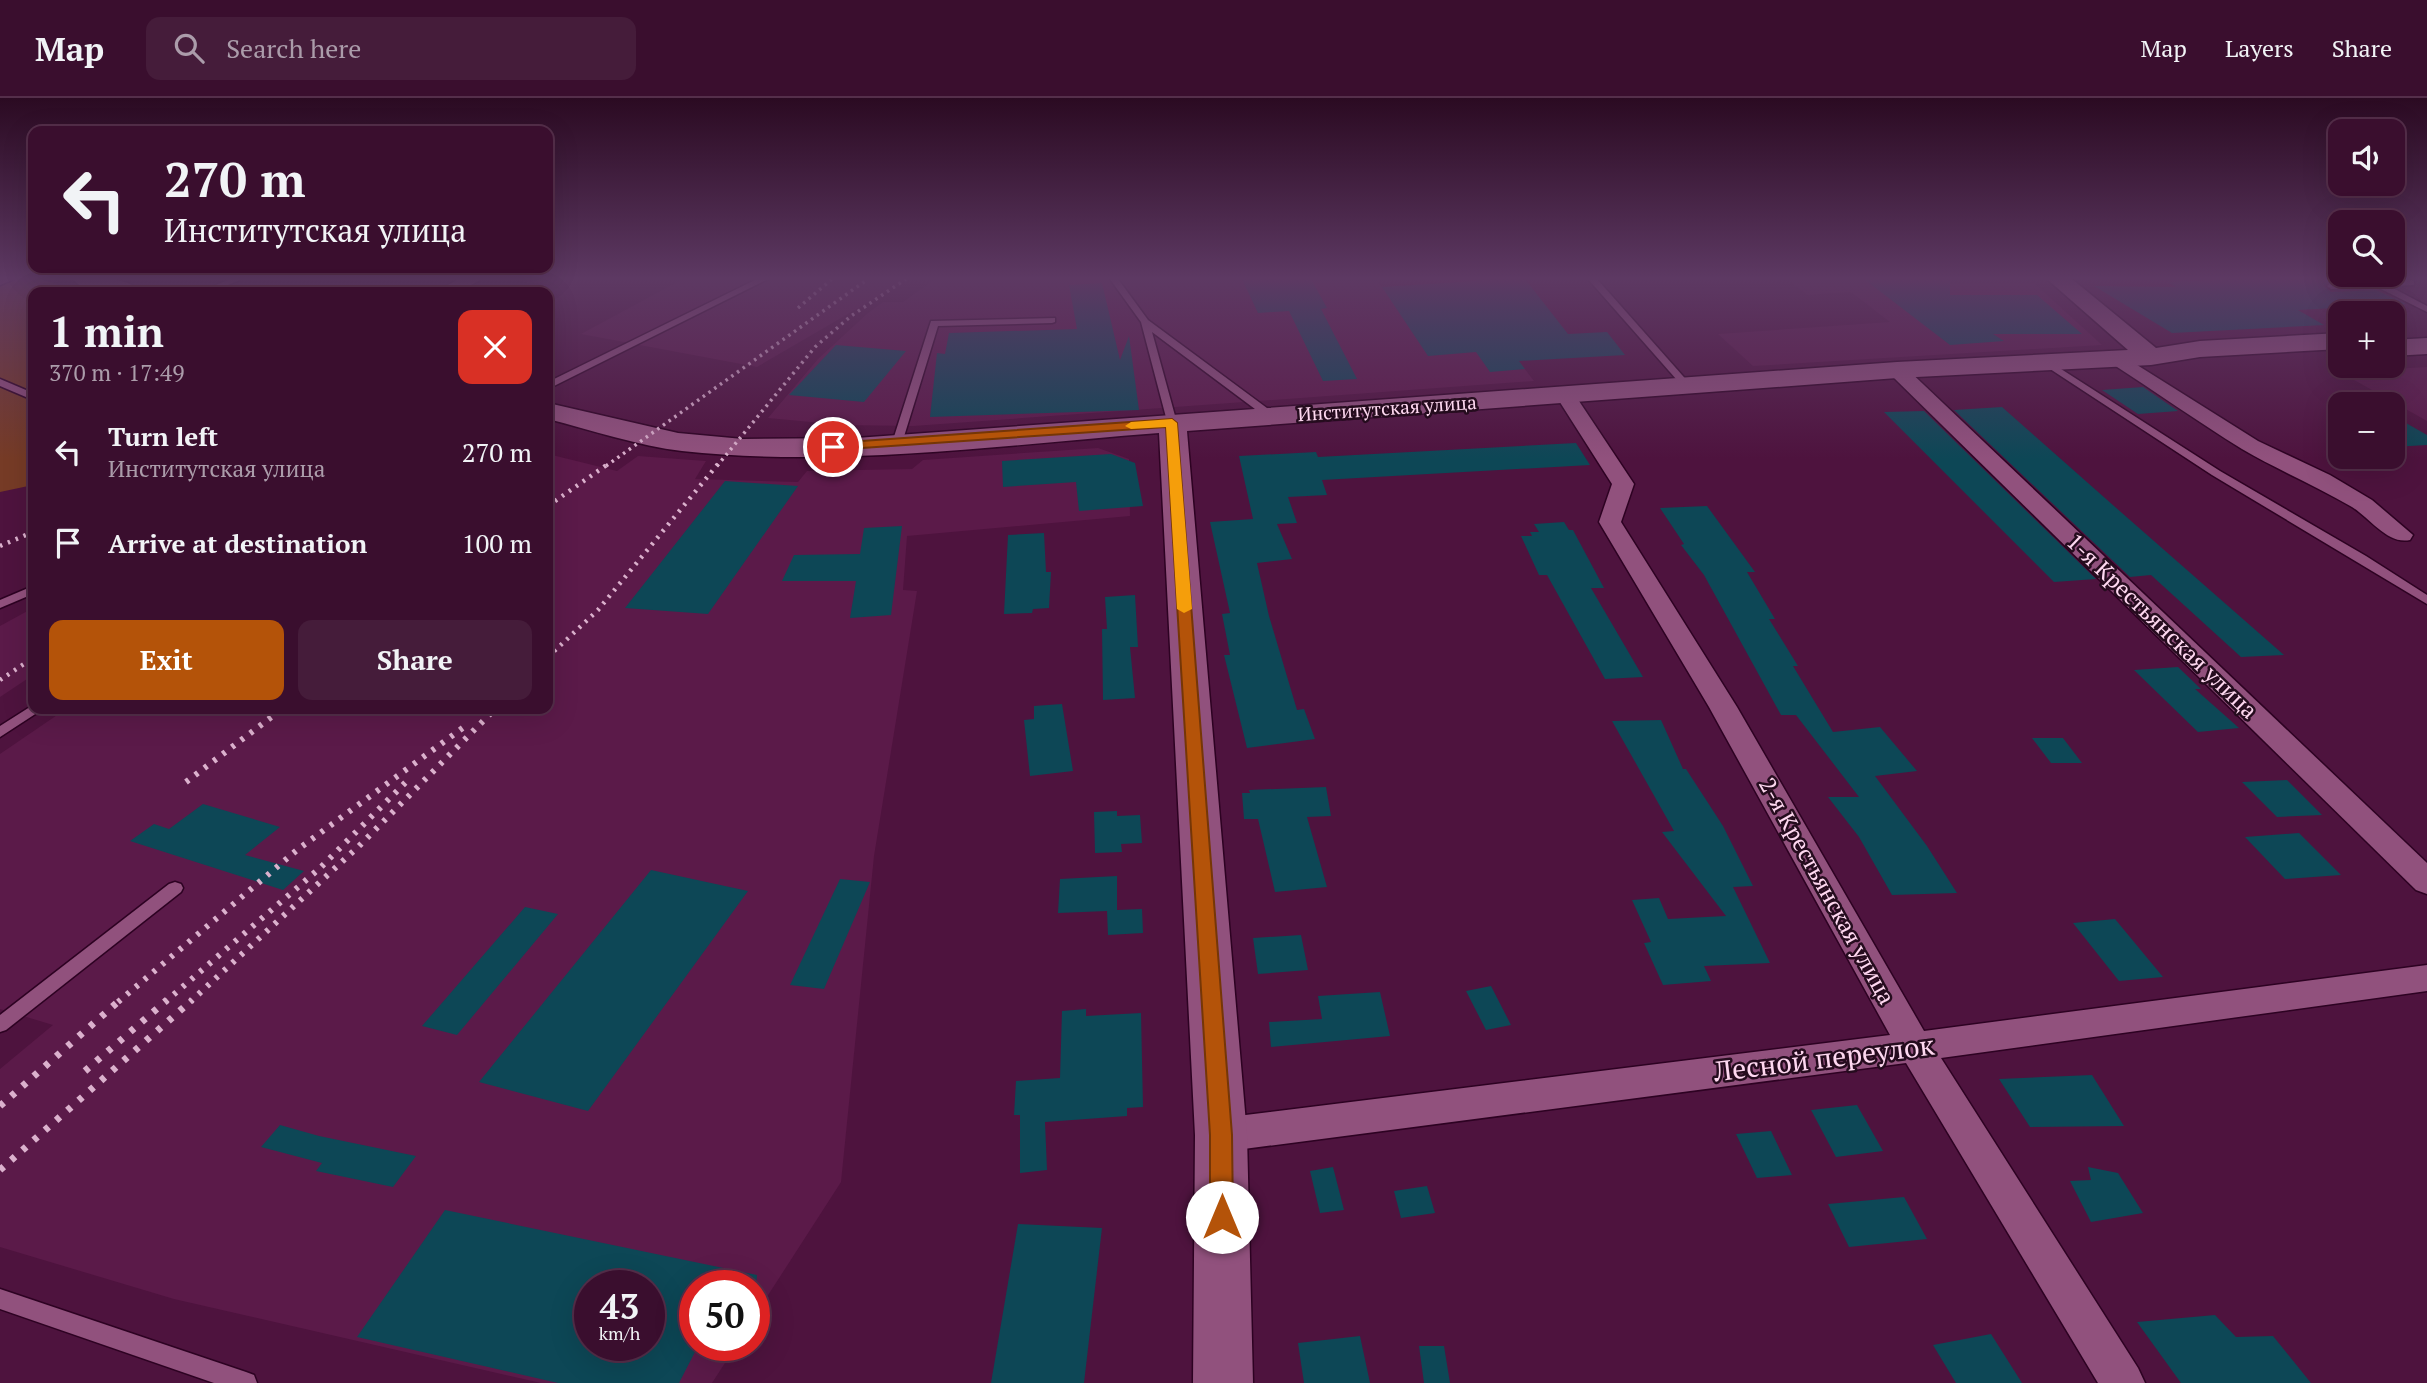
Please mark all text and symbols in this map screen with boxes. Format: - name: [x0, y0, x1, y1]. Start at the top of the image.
- search box: [146, 17, 636, 80]
- text: Map: [35, 27, 104, 70]
- icon: search: [170, 29, 208, 67]
- text: Search here: [226, 31, 361, 65]
- text: Map: [2140, 32, 2187, 64]
- text: Layers: [2225, 32, 2294, 64]
- text: Share: [2332, 32, 2392, 64]
- map controls: [2328, 119, 2405, 469]
- button: sound: [2328, 119, 2405, 196]
- text: 270 m: [164, 146, 306, 211]
- icon: left: [49, 154, 140, 245]
- text: Институтская улица: [164, 209, 466, 251]
- button: search: [2328, 210, 2405, 287]
- button: +: [2328, 301, 2405, 378]
- text: 1 min: [49, 303, 164, 359]
- button: close: [458, 310, 532, 384]
- text: 370 m · 17:49: [49, 357, 184, 388]
- street label: Институтская улица: [1297, 389, 1478, 426]
- button: −: [2328, 392, 2405, 469]
- pin: [803, 417, 863, 477]
- text: Turn left: [108, 419, 218, 453]
- icon: arrive: [814, 428, 852, 466]
- icon: left: [49, 433, 87, 471]
- text: 270 m: [462, 435, 532, 469]
- text: Институтская улица: [108, 453, 325, 484]
- icon: arrive: [49, 524, 87, 562]
- text: Arrive at destination: [108, 526, 367, 560]
- text: 100 m: [462, 526, 532, 560]
- street label: 1-я Крестьянская улица: [2060, 526, 2265, 725]
- button: Exit: [49, 620, 284, 700]
- button: Share: [298, 620, 532, 700]
- street label: 2-я Крестьянская улица: [1752, 772, 1903, 1010]
- street label: Лесной переулок: [1711, 1026, 1937, 1090]
- position arrow: [1185, 1180, 1259, 1254]
- speed limit sign: 50: [679, 1270, 770, 1361]
- text: 43: [600, 1283, 639, 1329]
- text: km/h: [599, 1321, 640, 1345]

